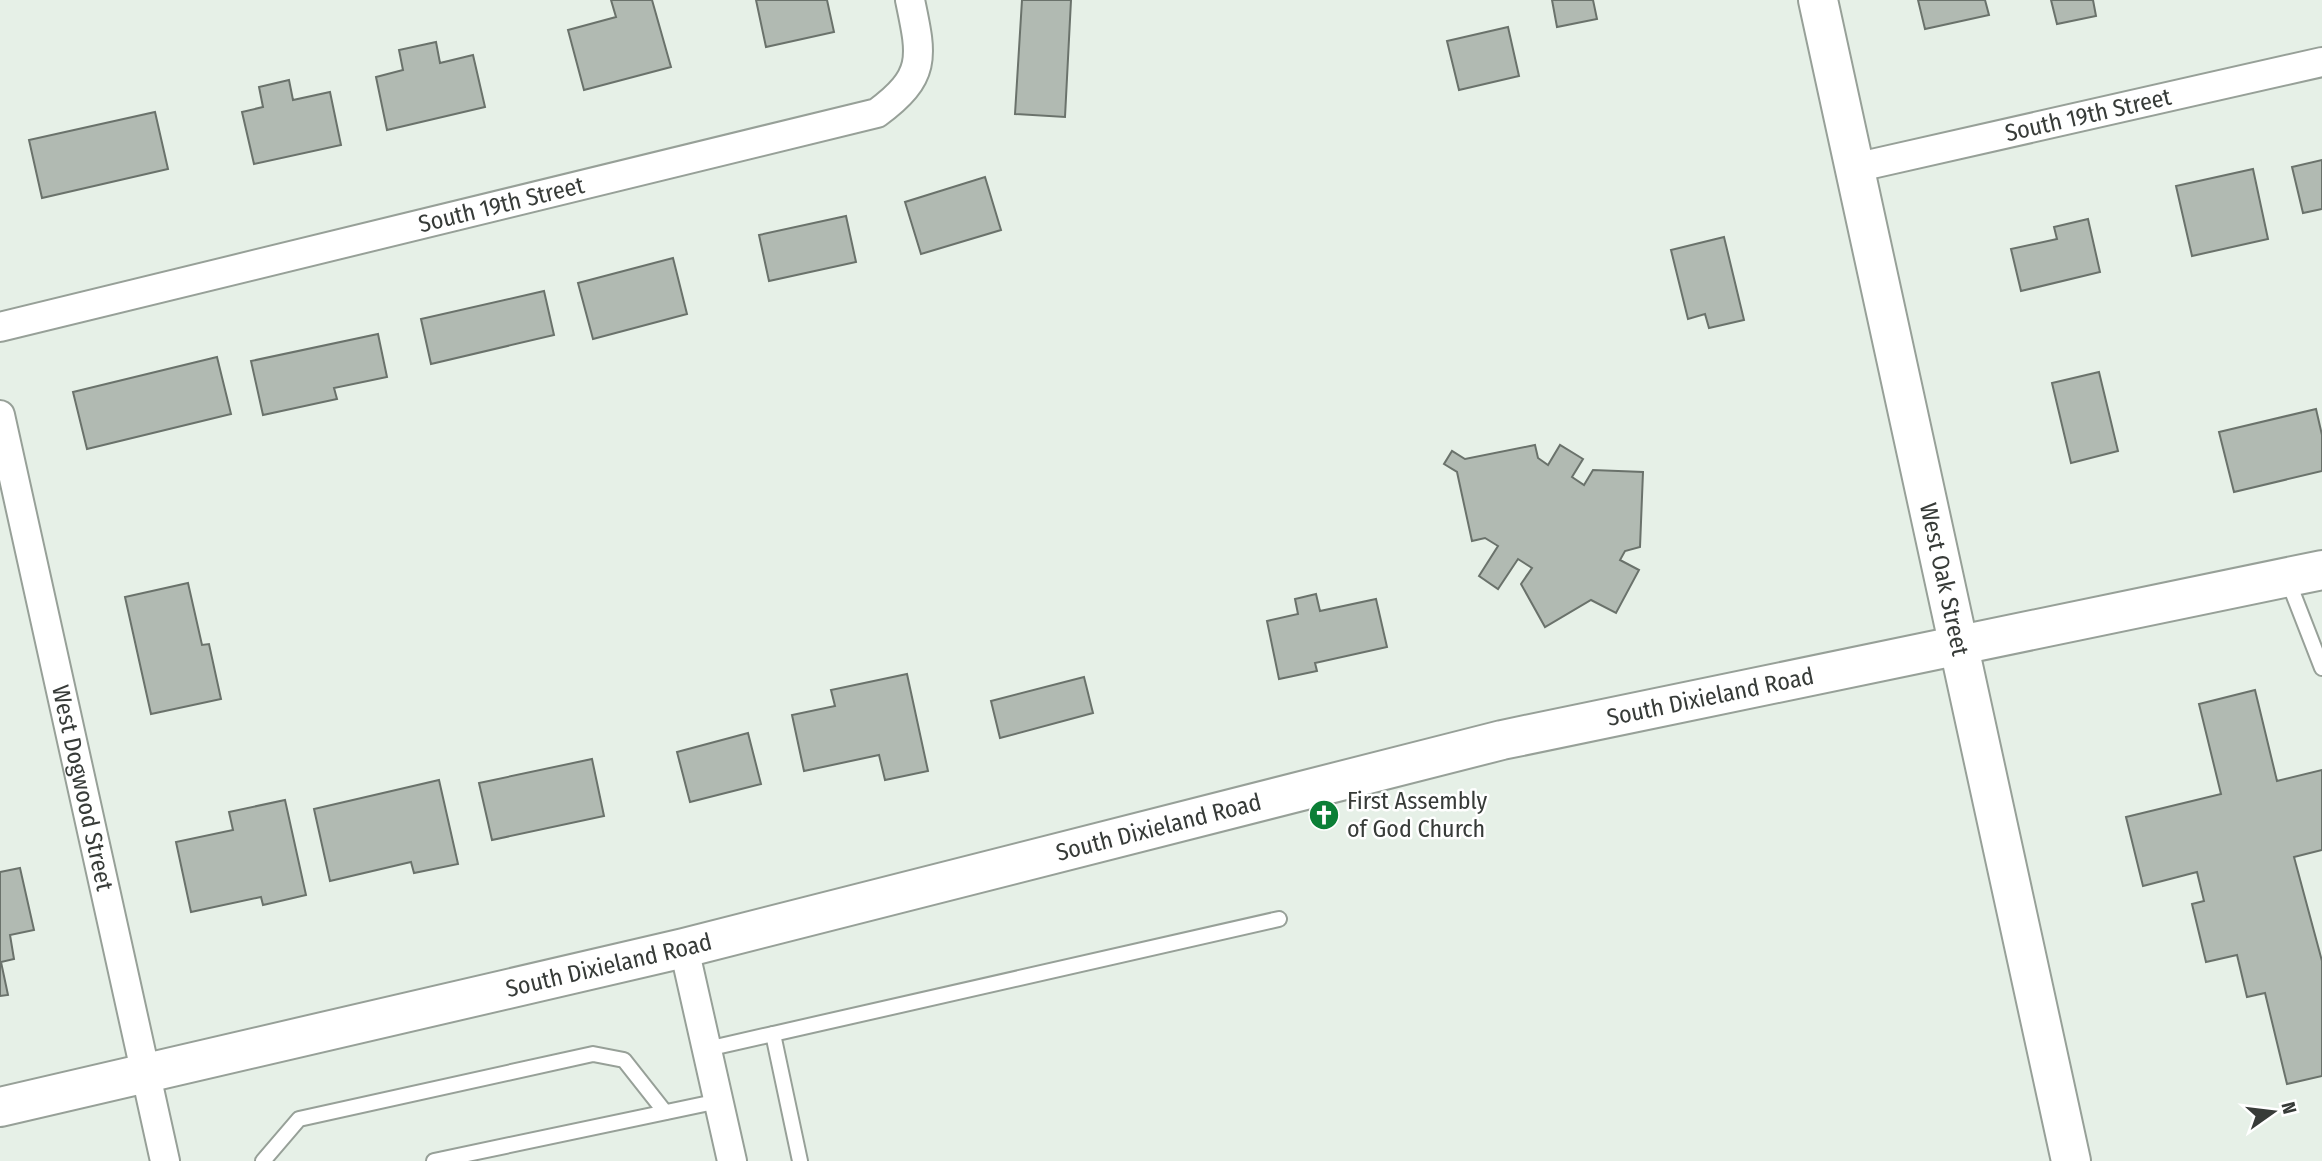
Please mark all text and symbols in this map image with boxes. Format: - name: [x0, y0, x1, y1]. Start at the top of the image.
- street label: South 19th Street: [2002, 83, 2174, 147]
- street label: South 19th Street: [416, 171, 587, 238]
- street label: West Oak Street: [1914, 500, 1975, 659]
- street label: South Dixieland Road: [1604, 662, 1816, 732]
- street label: West Dogwood Street: [46, 683, 119, 894]
- place label: First Assembly of God Church: [1347, 787, 1488, 843]
- street label: South Dixieland Road: [1053, 788, 1264, 867]
- church icon: First Assembly of God Church: [1307, 798, 1341, 832]
- street label: South Dixieland Road: [503, 928, 715, 1003]
- north arrow: [2238, 1077, 2308, 1147]
- text: N: [2276, 1100, 2302, 1116]

